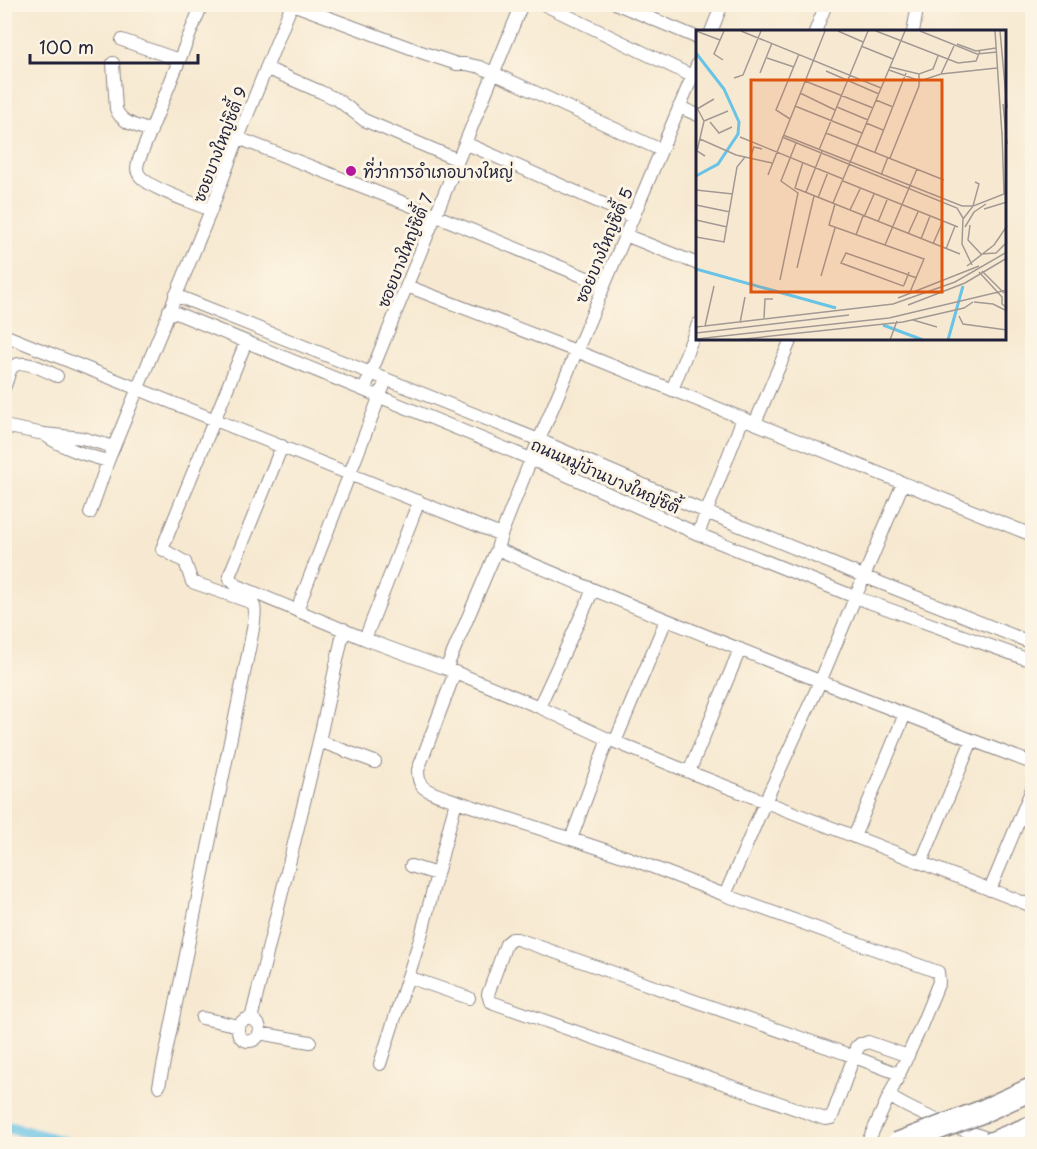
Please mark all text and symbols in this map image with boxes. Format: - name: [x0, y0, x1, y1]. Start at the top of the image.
- scale bar: [30, 27, 198, 65]
- inset map: [696, 30, 1007, 340]
- text: 100 m: [39, 33, 94, 60]
- street label: ซอยบางใหญ่ซิตี้ 9: [184, 82, 252, 206]
- place label: ที่ว่าการอำเภอบางใหญ่: [363, 157, 513, 183]
- marker: ที่ว่าการอำเภอบางใหญ่: [344, 164, 358, 178]
- street label: ซอยบางใหญ่ซิตี้ 5: [566, 183, 638, 306]
- street label: ซอยบางใหญ่ซิตี้ 7: [368, 188, 438, 311]
- street label: ถนนหมู่บ้านบางใหญ่ซิตี้: [527, 430, 687, 521]

